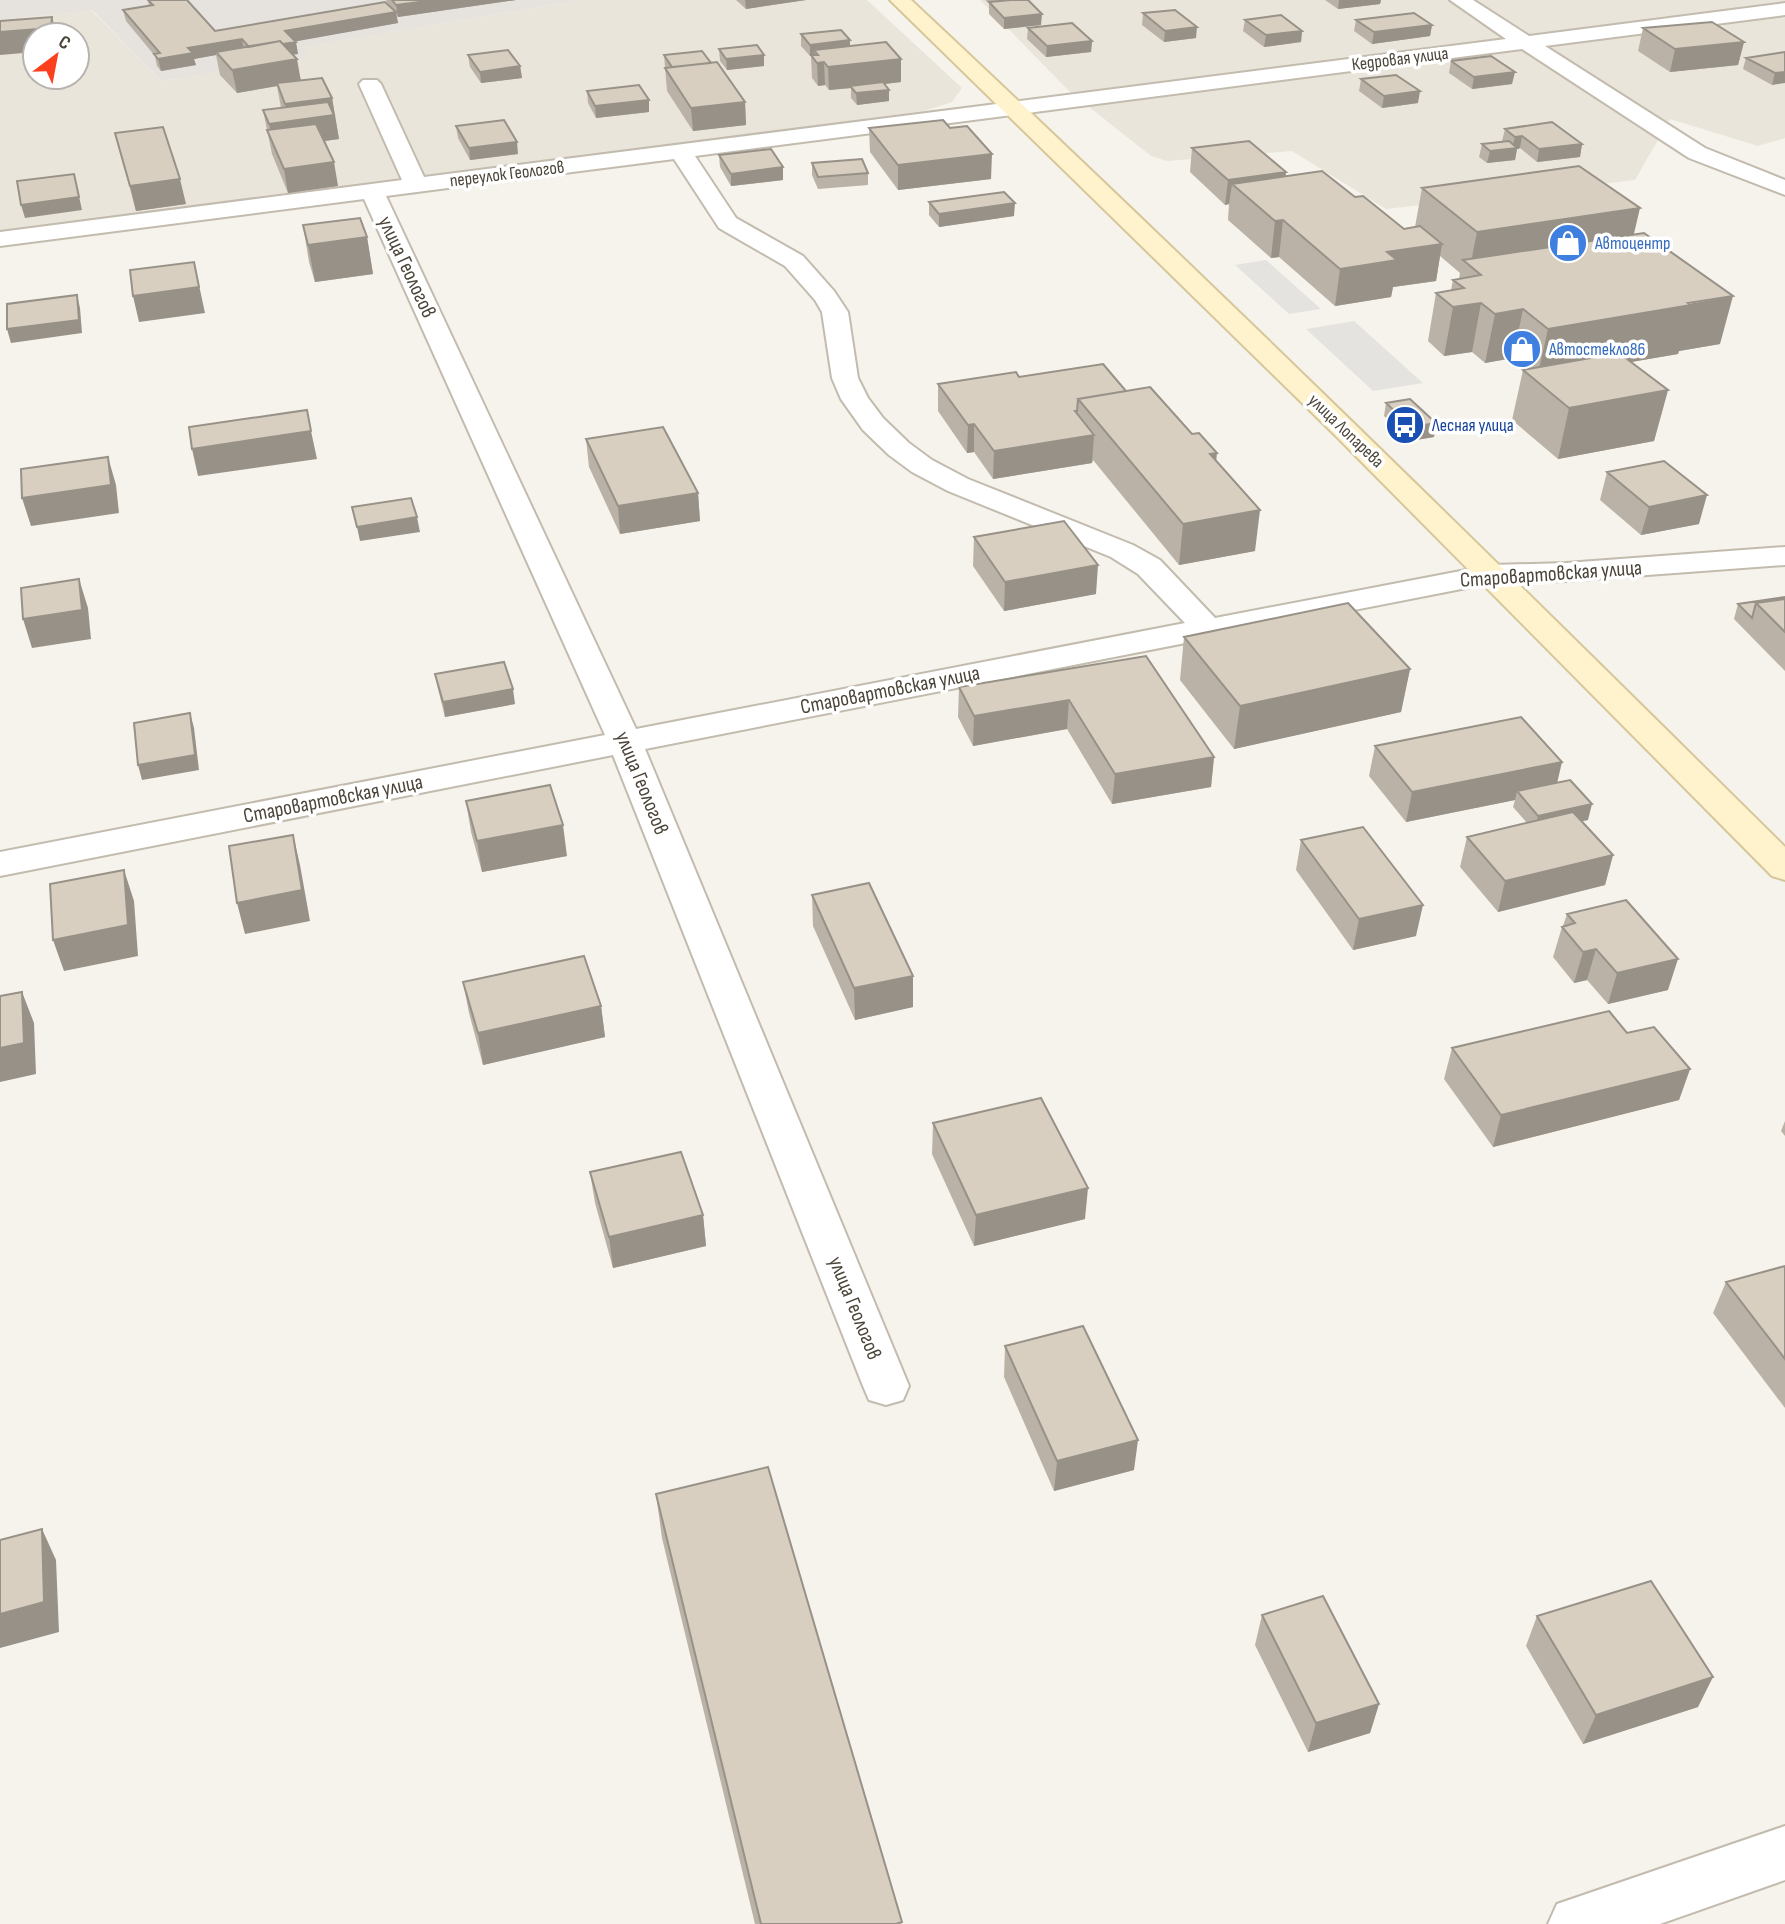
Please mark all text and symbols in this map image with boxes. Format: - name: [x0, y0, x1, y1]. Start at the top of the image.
- north arrow: [21, 21, 91, 91]
- text: С: [54, 31, 75, 55]
- street label: Кедровая улица: [1351, 43, 1449, 75]
- street label: переулок Геологов: [448, 157, 566, 191]
- street label: улица Геологов: [373, 212, 441, 322]
- shop icon: Автоцентр: [1547, 222, 1589, 264]
- place label: Автоцентр: [1594, 233, 1670, 254]
- shop icon: Автостекло86: [1501, 328, 1543, 370]
- place label: Автостекло86: [1548, 339, 1646, 360]
- street label: улица Лопарева: [1304, 390, 1388, 472]
- bus stop icon: Лесная улица: [1384, 404, 1426, 446]
- place label: Лесная улица: [1431, 415, 1514, 436]
- street label: Старовартовская улица: [1459, 555, 1643, 593]
- street label: Старовартовская улица: [798, 660, 982, 720]
- street label: улица Геологов: [610, 728, 674, 838]
- street label: Старовартовская улица: [241, 769, 425, 829]
- street label: улица Геологов: [823, 1253, 887, 1363]

